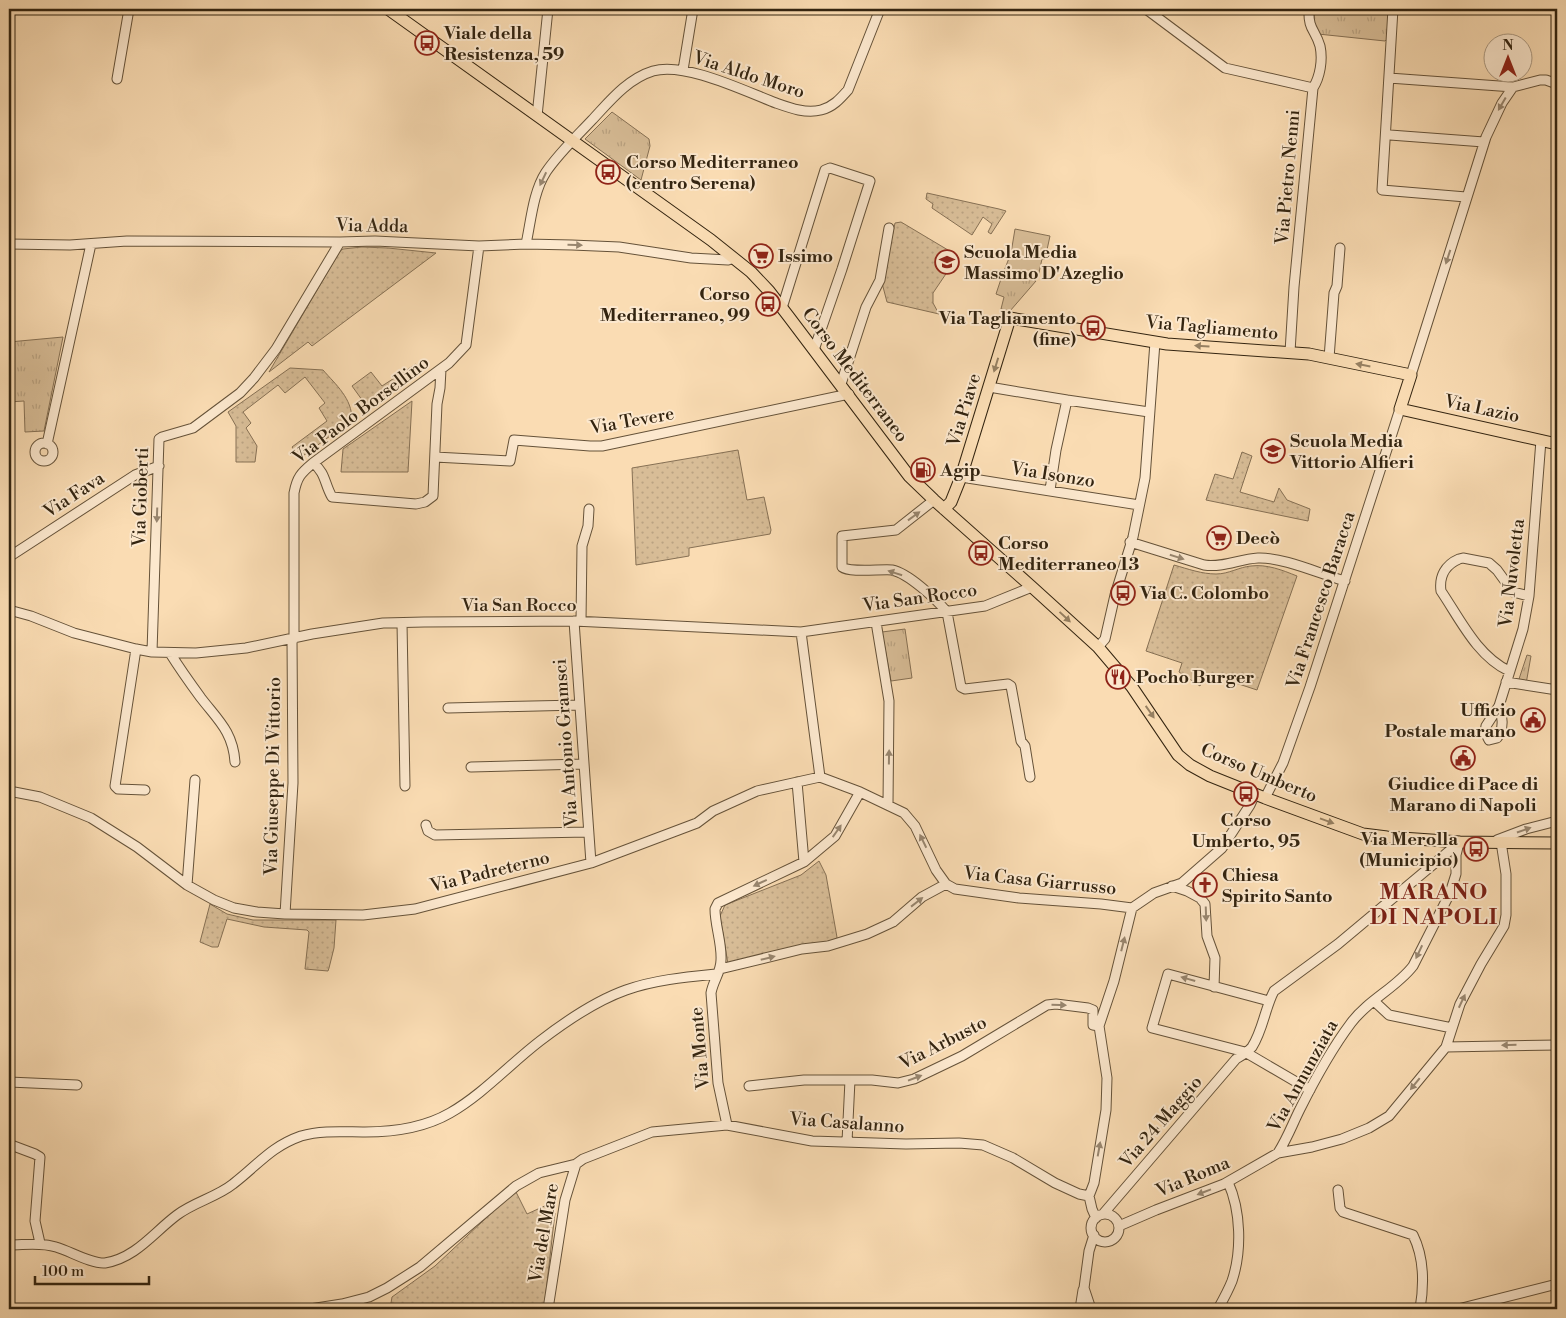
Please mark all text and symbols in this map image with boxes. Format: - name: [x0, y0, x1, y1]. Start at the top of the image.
- place label: Viale della Resistenza, 59: [443, 22, 564, 66]
- bus stop icon: Viale della Resistenza, 59: [414, 30, 440, 56]
- north arrow: [1484, 32, 1534, 82]
- text: N: [1502, 37, 1514, 55]
- street label: Via Aldo Moro: [689, 46, 808, 104]
- one-way arrow: [1498, 97, 1506, 112]
- street label: Via Pietro Nenni: [1271, 109, 1305, 246]
- place label: Corso Mediterraneo (centro Serena): [626, 151, 799, 195]
- bus stop icon: Corso Mediterraneo (centro Serena): [595, 159, 621, 185]
- one-way arrow: [539, 172, 547, 186]
- street label: Via Adda: [335, 214, 409, 238]
- place label: Scuola Media Massimo D'Azeglio: [964, 241, 1124, 285]
- one-way arrow: [567, 242, 583, 250]
- supermarket icon: Issimo: [748, 243, 774, 269]
- place label: Issimo: [778, 245, 833, 268]
- school or university icon: Scuola Media Massimo D'Azeglio: [934, 249, 960, 275]
- one-way arrow: [1443, 249, 1451, 264]
- place label: Corso Mediterraneo, 99: [600, 283, 750, 327]
- bus stop icon: Corso Mediterraneo, 99: [755, 291, 781, 317]
- street label: Corso Mediterraneo: [797, 303, 913, 447]
- place label: Via Tagliamento (fine): [938, 307, 1076, 351]
- street label: Via Tagliamento: [1144, 311, 1279, 345]
- bus stop icon: Via Tagliamento (fine): [1080, 315, 1106, 341]
- one-way arrow: [1194, 342, 1210, 350]
- street label: Via Paolo Borsellino: [287, 351, 434, 470]
- one-way arrow: [992, 357, 999, 372]
- one-way arrow: [1355, 361, 1371, 369]
- street label: Via Piave: [942, 370, 986, 450]
- street label: Via Lazio: [1441, 390, 1522, 428]
- street label: Via Tevere: [587, 402, 676, 440]
- place label: Scuola Media Vittorio Alfieri: [1289, 430, 1414, 474]
- school or university icon: Scuola Media Vittorio Alfieri: [1260, 438, 1286, 464]
- street label: Via Gioberti: [128, 447, 154, 548]
- fuel station icon: Agip: [910, 457, 936, 483]
- street label: Via Isonzo: [1008, 457, 1097, 493]
- place label: Agip: [939, 459, 981, 482]
- street label: Via Fava: [38, 466, 110, 524]
- one-way arrow: [153, 507, 161, 523]
- street label: Via Francesco Baracca: [1281, 508, 1361, 692]
- one-way arrow: [908, 511, 921, 521]
- street label: Via Nuvoletta: [1494, 517, 1530, 630]
- supermarket icon: Decò: [1206, 525, 1232, 551]
- place label: Decò: [1236, 527, 1280, 550]
- place label: Corso Mediterraneo 13: [998, 532, 1139, 576]
- bus stop icon: Corso Mediterraneo 13: [968, 540, 994, 566]
- one-way arrow: [1170, 553, 1185, 561]
- one-way arrow: [887, 568, 902, 576]
- street label: Via San Rocco: [860, 579, 979, 618]
- bus stop icon: Via C. Colombo: [1110, 580, 1136, 606]
- place label: Via C. Colombo: [1139, 582, 1269, 605]
- street label: Via San Rocco: [460, 594, 577, 617]
- one-way arrow: [1059, 611, 1071, 623]
- street label: Via Antonio Gramsci: [549, 658, 583, 829]
- restaurant icon: Pocho Burger: [1105, 664, 1131, 690]
- place label: Pocho Burger: [1136, 666, 1254, 689]
- street label: Via Giuseppe Di Vittorio: [260, 676, 286, 877]
- place label: Ufficio Postale marano: [1384, 699, 1516, 743]
- one-way arrow: [1145, 706, 1155, 719]
- public building icon: Ufficio Postale marano: [1520, 707, 1546, 733]
- street label: Corso Umberto: [1197, 738, 1321, 808]
- public building icon: Giudice di Pace di Marano di Napoli: [1450, 745, 1476, 771]
- one-way arrow: [885, 748, 893, 764]
- place label: Giudice di Pace di Marano di Napoli: [1388, 773, 1539, 817]
- bus stop icon: Corso Umberto, 95: [1233, 781, 1259, 807]
- place label: Corso Umberto, 95: [1192, 809, 1300, 853]
- one-way arrow: [1320, 818, 1335, 825]
- one-way arrow: [832, 824, 842, 838]
- one-way arrow: [1517, 826, 1532, 834]
- place label: Via Merolla (Municipio): [1359, 828, 1458, 872]
- one-way arrow: [918, 834, 926, 848]
- bus stop icon: Via Merolla (Municipio): [1463, 836, 1489, 862]
- street label: Via Padreterno: [427, 846, 552, 898]
- street label: Via Casa Giarrusso: [961, 861, 1118, 900]
- place label: Chiesa Spirito Santo: [1222, 864, 1333, 908]
- church icon: Chiesa Spirito Santo: [1192, 872, 1218, 898]
- district label: MARANO DI NAPOLI: [1370, 879, 1498, 931]
- one-way arrow: [753, 880, 767, 888]
- one-way arrow: [910, 896, 923, 907]
- one-way arrow: [1202, 907, 1210, 923]
- one-way arrow: [1119, 937, 1127, 952]
- one-way arrow: [1415, 945, 1423, 959]
- one-way arrow: [760, 954, 775, 962]
- one-way arrow: [1180, 975, 1195, 983]
- one-way arrow: [1458, 994, 1466, 1008]
- one-way arrow: [1051, 1001, 1067, 1009]
- street label: Via Monte: [685, 1006, 715, 1091]
- street label: Via Arbusto: [894, 1011, 991, 1075]
- street label: Via Annunziata: [1262, 1015, 1344, 1137]
- one-way arrow: [1500, 1042, 1516, 1050]
- street label: Via 24 Maggio: [1114, 1071, 1207, 1174]
- one-way arrow: [908, 1074, 923, 1082]
- one-way arrow: [1410, 1077, 1420, 1091]
- street label: Via Casalanno: [788, 1107, 905, 1138]
- one-way arrow: [1096, 1140, 1104, 1156]
- street label: Via Roma: [1152, 1151, 1234, 1203]
- street label: Via del Mare: [524, 1181, 564, 1286]
- one-way arrow: [1196, 1188, 1211, 1196]
- scale bar: [35, 1253, 149, 1285]
- text: 100 m: [42, 1262, 84, 1281]

